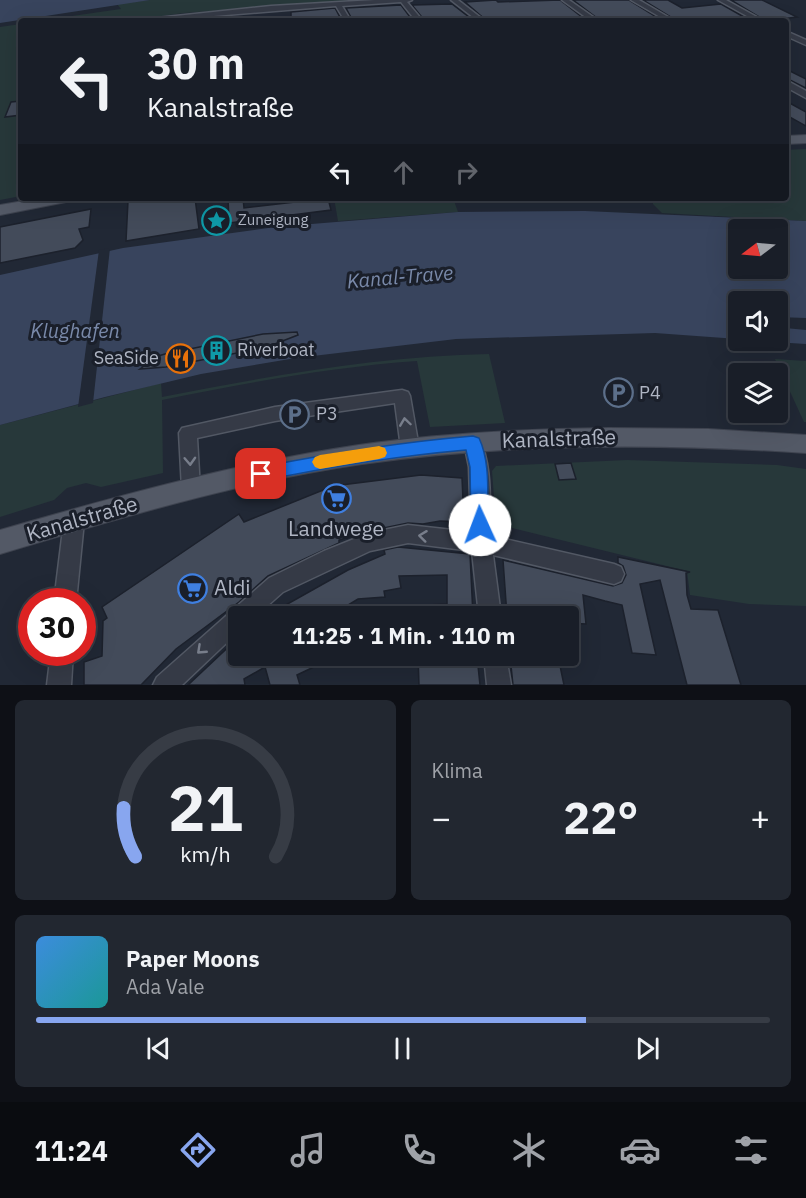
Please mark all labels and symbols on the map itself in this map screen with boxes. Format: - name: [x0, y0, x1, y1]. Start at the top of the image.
- place icon: Zuneigung: [201, 204, 233, 236]
- place label: Zuneigung: [238, 210, 309, 229]
- north arrow: [728, 219, 788, 279]
- water label: Kanal-Trave: [346, 258, 454, 295]
- water label: Klughafen: [30, 317, 120, 344]
- building icon: Riverboat: [200, 334, 232, 366]
- place label: Riverboat: [237, 338, 315, 361]
- restaurant icon: SeaSide: [164, 342, 196, 374]
- place label: SeaSide: [94, 346, 159, 369]
- parking icon: P4: [602, 377, 634, 409]
- place label: P4: [639, 381, 661, 404]
- parking icon: P3: [279, 398, 311, 430]
- place label: P3: [316, 402, 338, 425]
- one-way arrow: [400, 418, 412, 427]
- street label: Kanalstraße: [501, 422, 617, 454]
- pin: [235, 448, 286, 499]
- one-way arrow: [184, 456, 197, 465]
- supermarket icon: Landwege: [320, 482, 352, 514]
- street label: Kanalstraße: [23, 489, 141, 547]
- position arrow: [448, 493, 512, 557]
- place label: Landwege: [288, 514, 384, 542]
- one-way arrow: [418, 530, 427, 543]
- supermarket icon: Aldi: [177, 572, 209, 604]
- place label: Aldi: [214, 573, 251, 601]
- speed limit sign: 30: [18, 588, 96, 666]
- one-way arrow: [197, 643, 208, 654]

